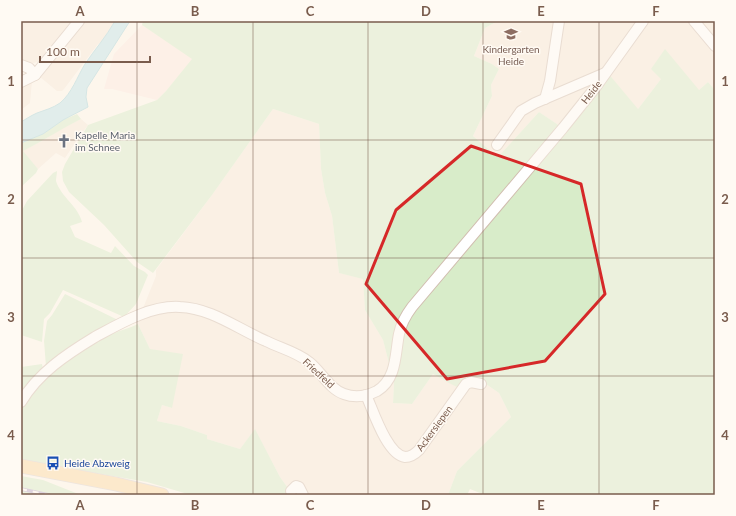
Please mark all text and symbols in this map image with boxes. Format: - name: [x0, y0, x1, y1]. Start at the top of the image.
- text: A: [74, 3, 85, 19]
- text: B: [191, 3, 200, 19]
- text: C: [306, 3, 315, 19]
- text: D: [421, 3, 431, 19]
- text: E: [537, 3, 545, 19]
- text: F: [652, 3, 660, 19]
- school or university icon: Kindergarten Heide: [503, 26, 519, 42]
- scale bar: [40, 38, 150, 64]
- place label: Kindergarten Heide: [482, 43, 540, 67]
- text: 100 m: [46, 44, 80, 59]
- text: 1: [7, 73, 15, 89]
- text: 1: [721, 73, 729, 89]
- street label: Heide: [578, 78, 604, 106]
- place label: Kapelle Maria im Schnee: [75, 129, 135, 153]
- church icon: Kapelle Maria im Schnee: [56, 133, 72, 149]
- text: 2: [7, 191, 15, 207]
- text: 2: [721, 191, 729, 207]
- text: 3: [7, 309, 15, 325]
- text: 3: [721, 309, 729, 325]
- street label: Friedfeld: [301, 355, 337, 391]
- street label: Ackersiepen: [413, 403, 455, 453]
- text: 4: [7, 427, 15, 443]
- text: 4: [721, 427, 729, 443]
- bus stop icon: Heide Abzweig: [45, 455, 61, 471]
- place label: Heide Abzweig: [64, 457, 130, 469]
- text: A: [74, 497, 85, 513]
- text: B: [191, 497, 200, 513]
- text: C: [306, 497, 315, 513]
- text: D: [421, 497, 431, 513]
- text: E: [537, 497, 545, 513]
- text: F: [652, 497, 660, 513]

